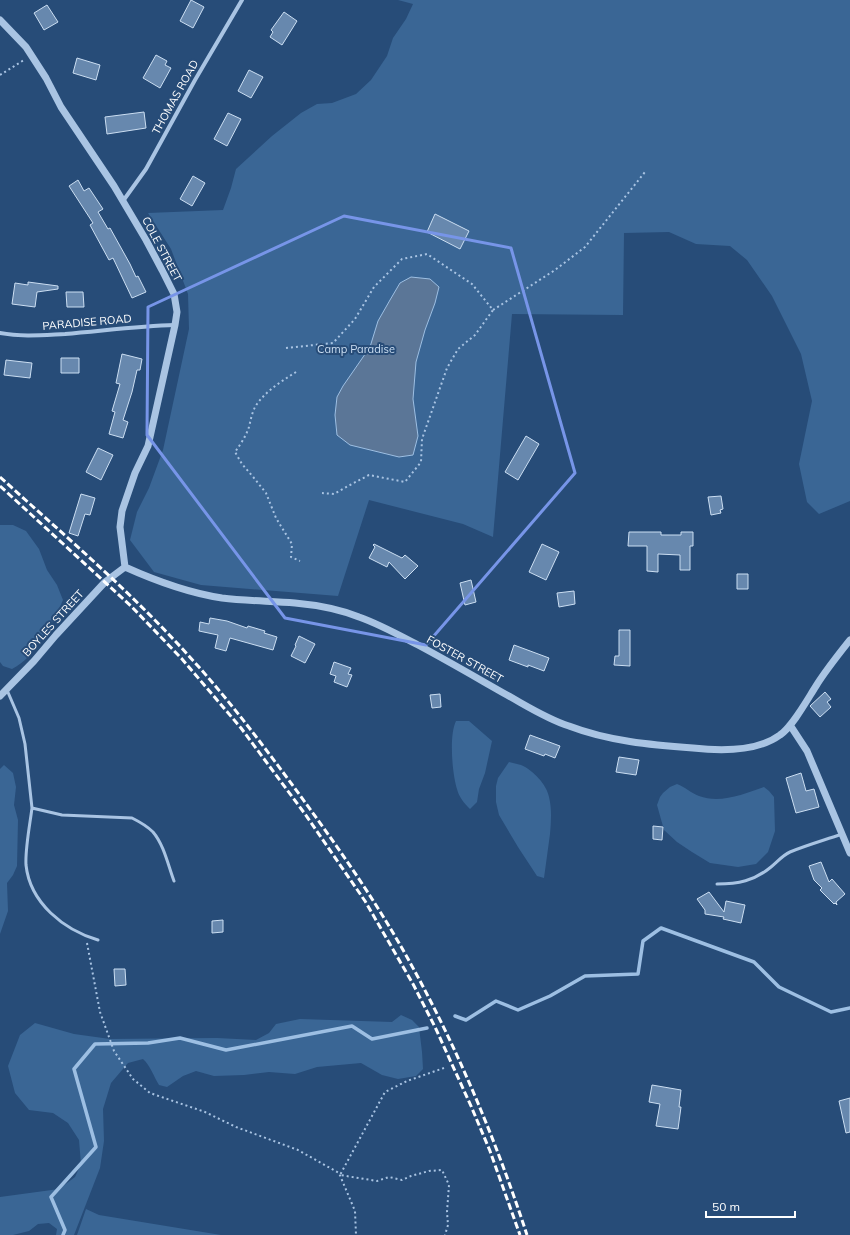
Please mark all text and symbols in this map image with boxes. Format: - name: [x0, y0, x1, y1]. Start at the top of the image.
- street label: THOMAS ROAD: [149, 57, 201, 137]
- street label: COLE STREET: [139, 214, 185, 284]
- street label: PARADISE ROAD: [42, 311, 132, 333]
- park label: Camp Paradise: [317, 342, 395, 356]
- street label: BOYLES STREET: [19, 587, 87, 659]
- street label: FOSTER STREET: [424, 632, 506, 686]
- scale bar: [706, 1193, 795, 1219]
- text: 50 m: [712, 1199, 740, 1214]

